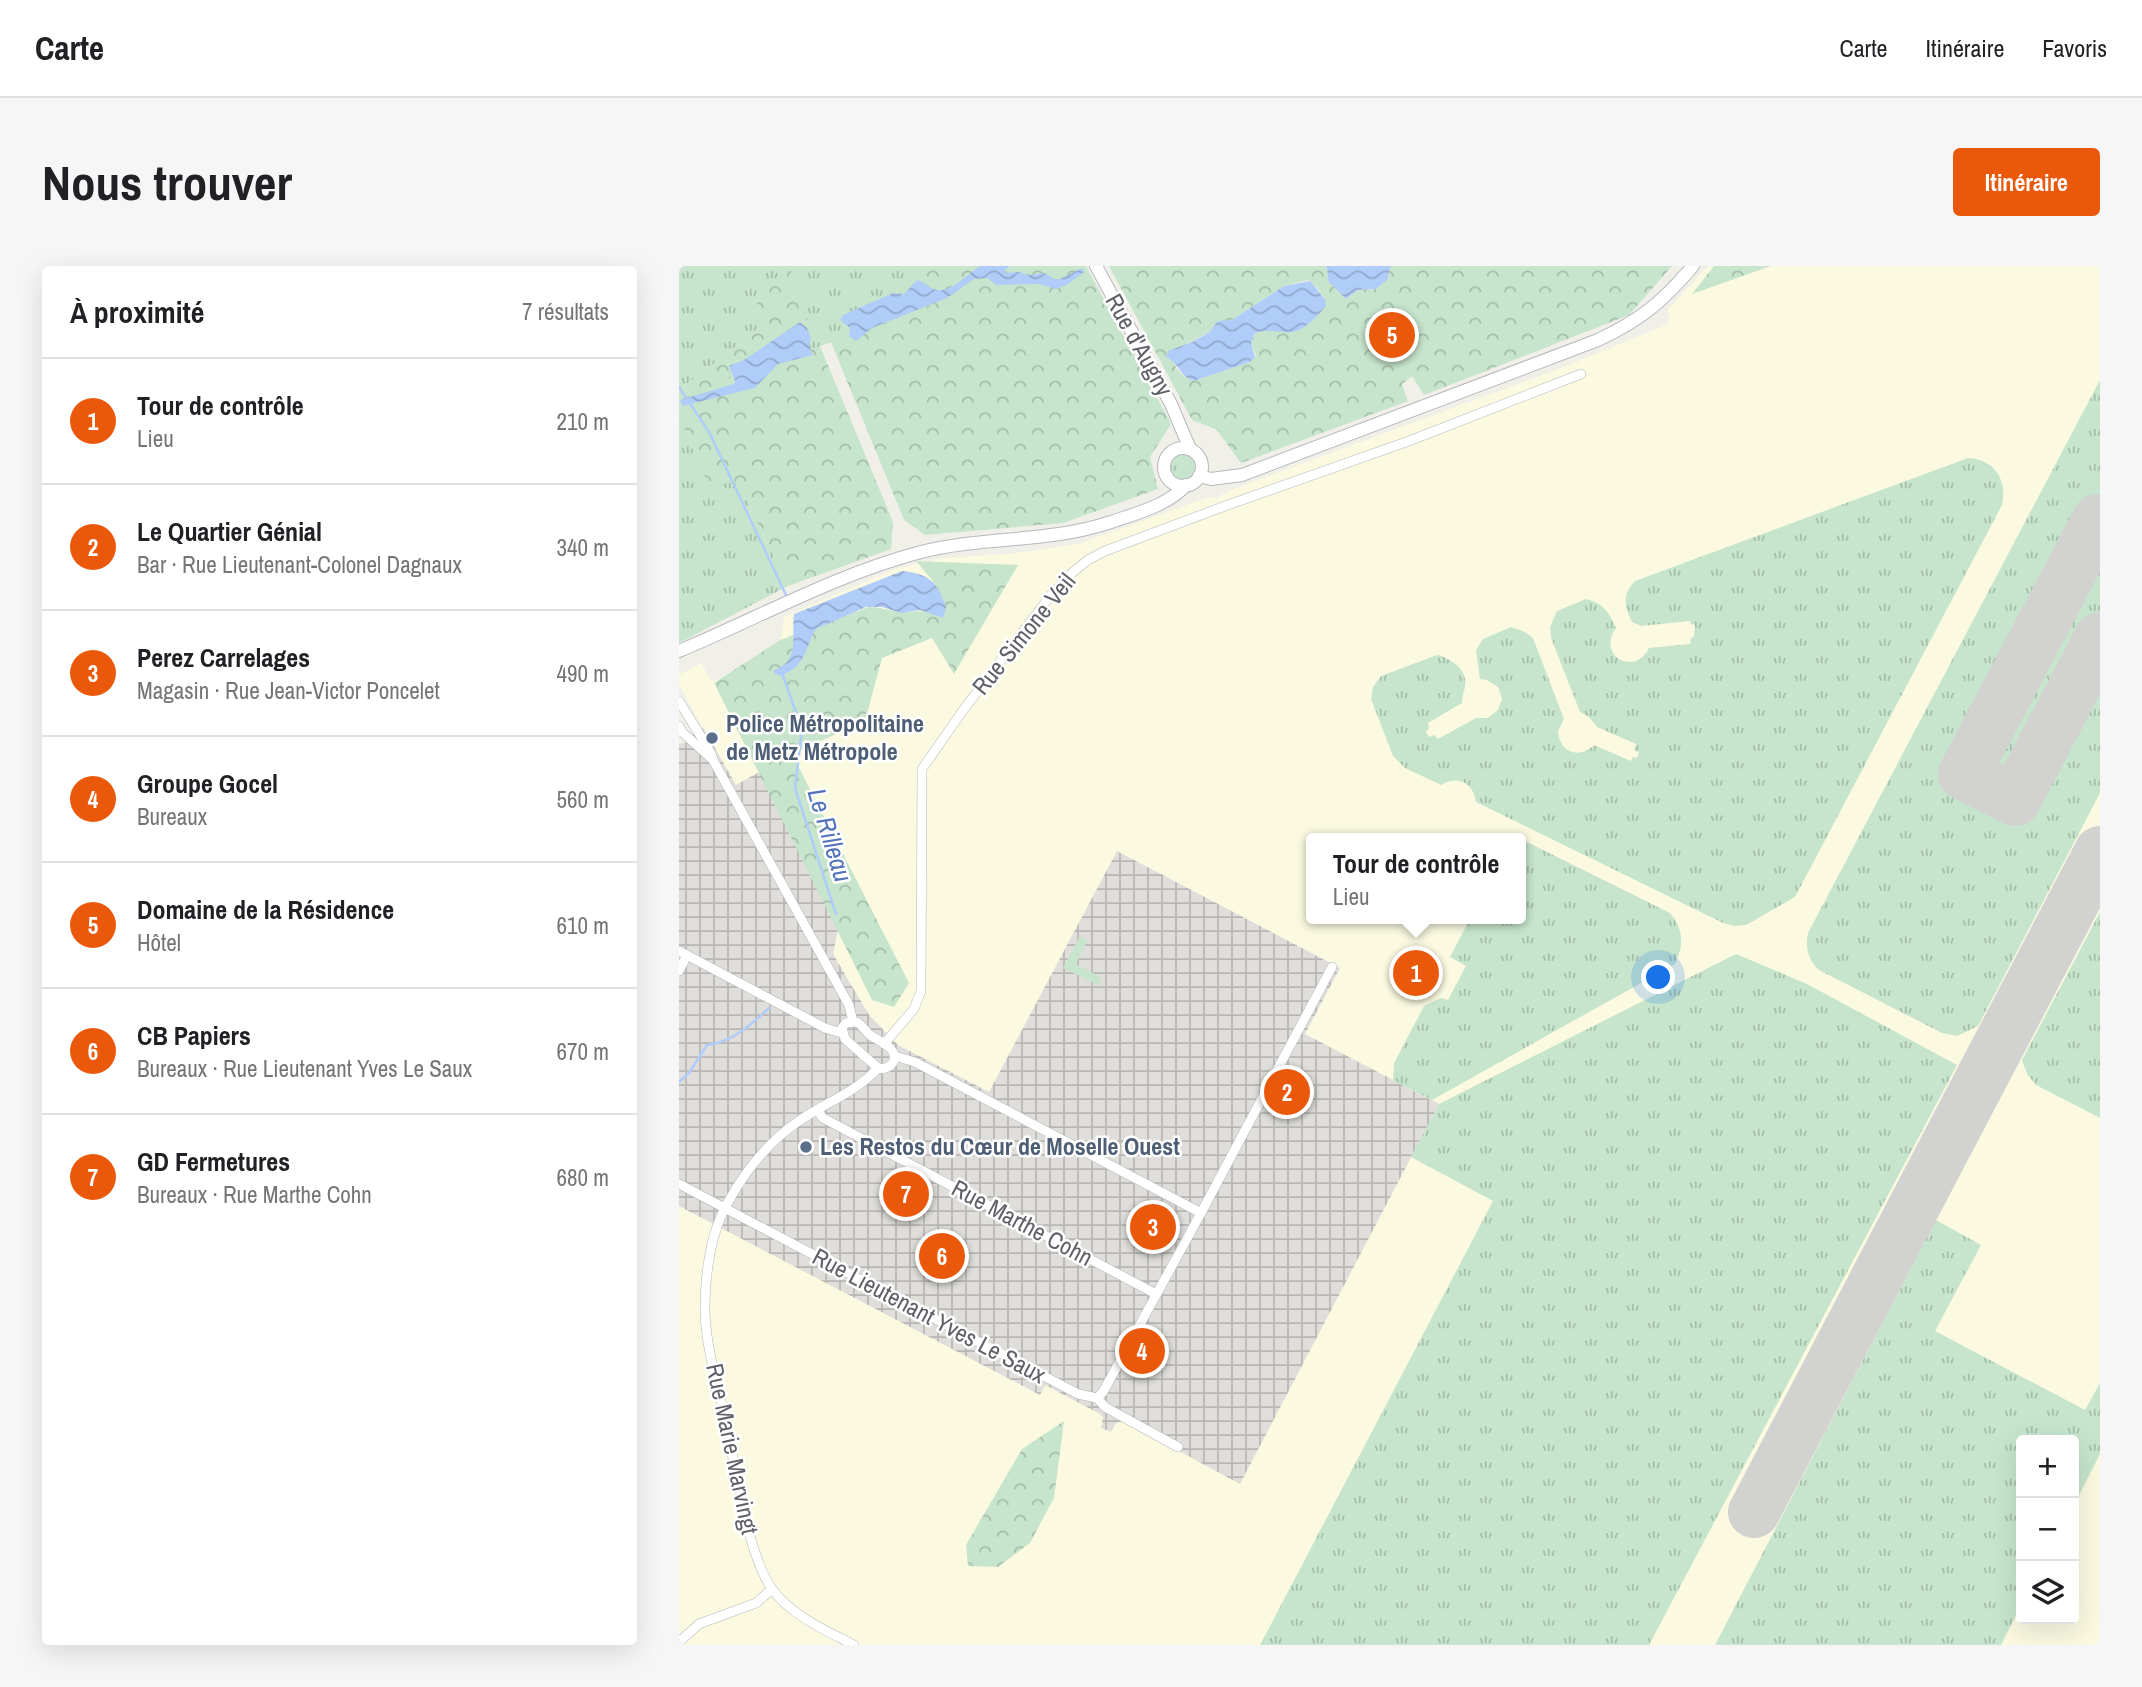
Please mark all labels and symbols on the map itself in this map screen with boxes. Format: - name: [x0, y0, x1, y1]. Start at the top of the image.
- street label: Rue d'Augny: [1099, 288, 1181, 401]
- pin: 5: [1369, 309, 1415, 361]
- street label: Rue Simone Veil: [964, 566, 1082, 701]
- place label: Police Métropolitaine de Metz Métropole: [726, 707, 924, 767]
- marker: Police Métropolitaine de Metz Métropole: [704, 730, 720, 746]
- water label: Le Rilleau: [800, 784, 861, 886]
- pin: 1: [1393, 947, 1439, 999]
- your location: [1641, 960, 1675, 994]
- pin: 2: [1264, 1066, 1310, 1118]
- place label: Les Restos du Cœur de Moselle Ouest: [820, 1130, 1180, 1162]
- marker: Les Restos du Cœur de Moselle Ouest: [798, 1139, 814, 1155]
- pin: 7: [883, 1168, 929, 1220]
- street label: Rue Marthe Cohn: [946, 1172, 1099, 1273]
- pin: 3: [1130, 1201, 1176, 1253]
- pin: 6: [919, 1230, 965, 1282]
- street label: Rue Lieutenant Yves Le Saux: [807, 1240, 1052, 1390]
- pin: 4: [1119, 1325, 1165, 1377]
- street label: Rue Marie Marvingt: [699, 1360, 767, 1538]

